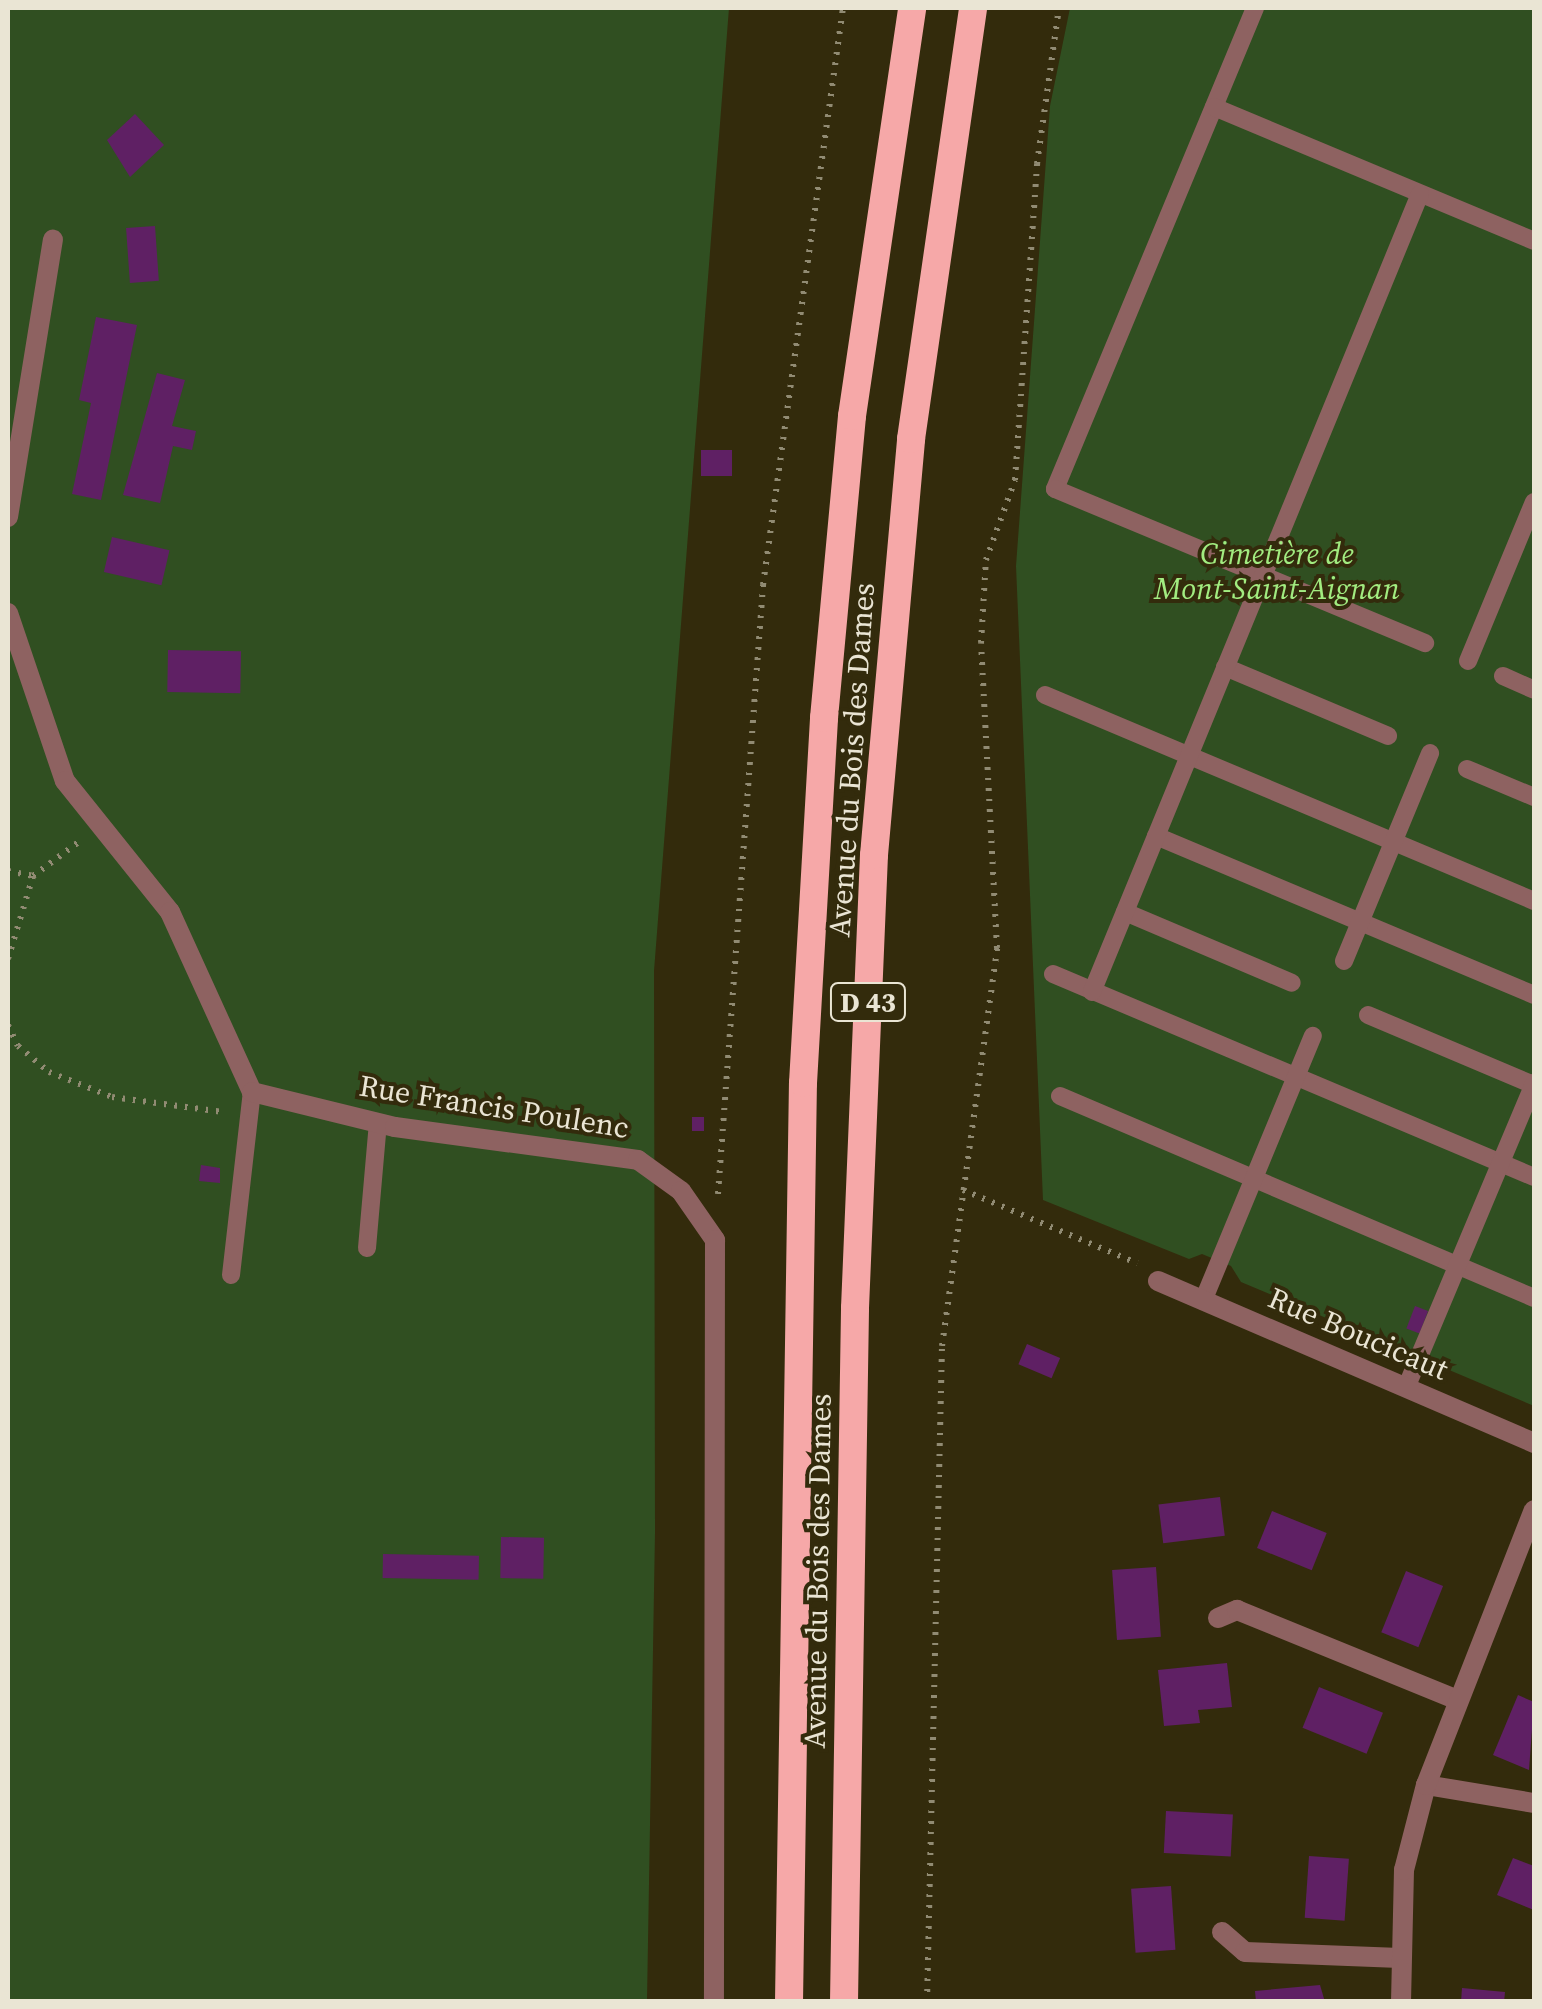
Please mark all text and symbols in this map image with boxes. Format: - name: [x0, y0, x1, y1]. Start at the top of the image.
- park label: Cimetière de Mont-Saint-Aignan: [1154, 536, 1400, 606]
- street label: Avenue du Bois des Dames: [822, 582, 882, 938]
- road number: D 43: [828, 979, 908, 1025]
- street label: Rue Francis Poulenc: [357, 1068, 631, 1146]
- street label: Rue Boucicaut: [1263, 1280, 1453, 1388]
- street label: Avenue du Bois des Dames: [797, 1393, 839, 1749]

